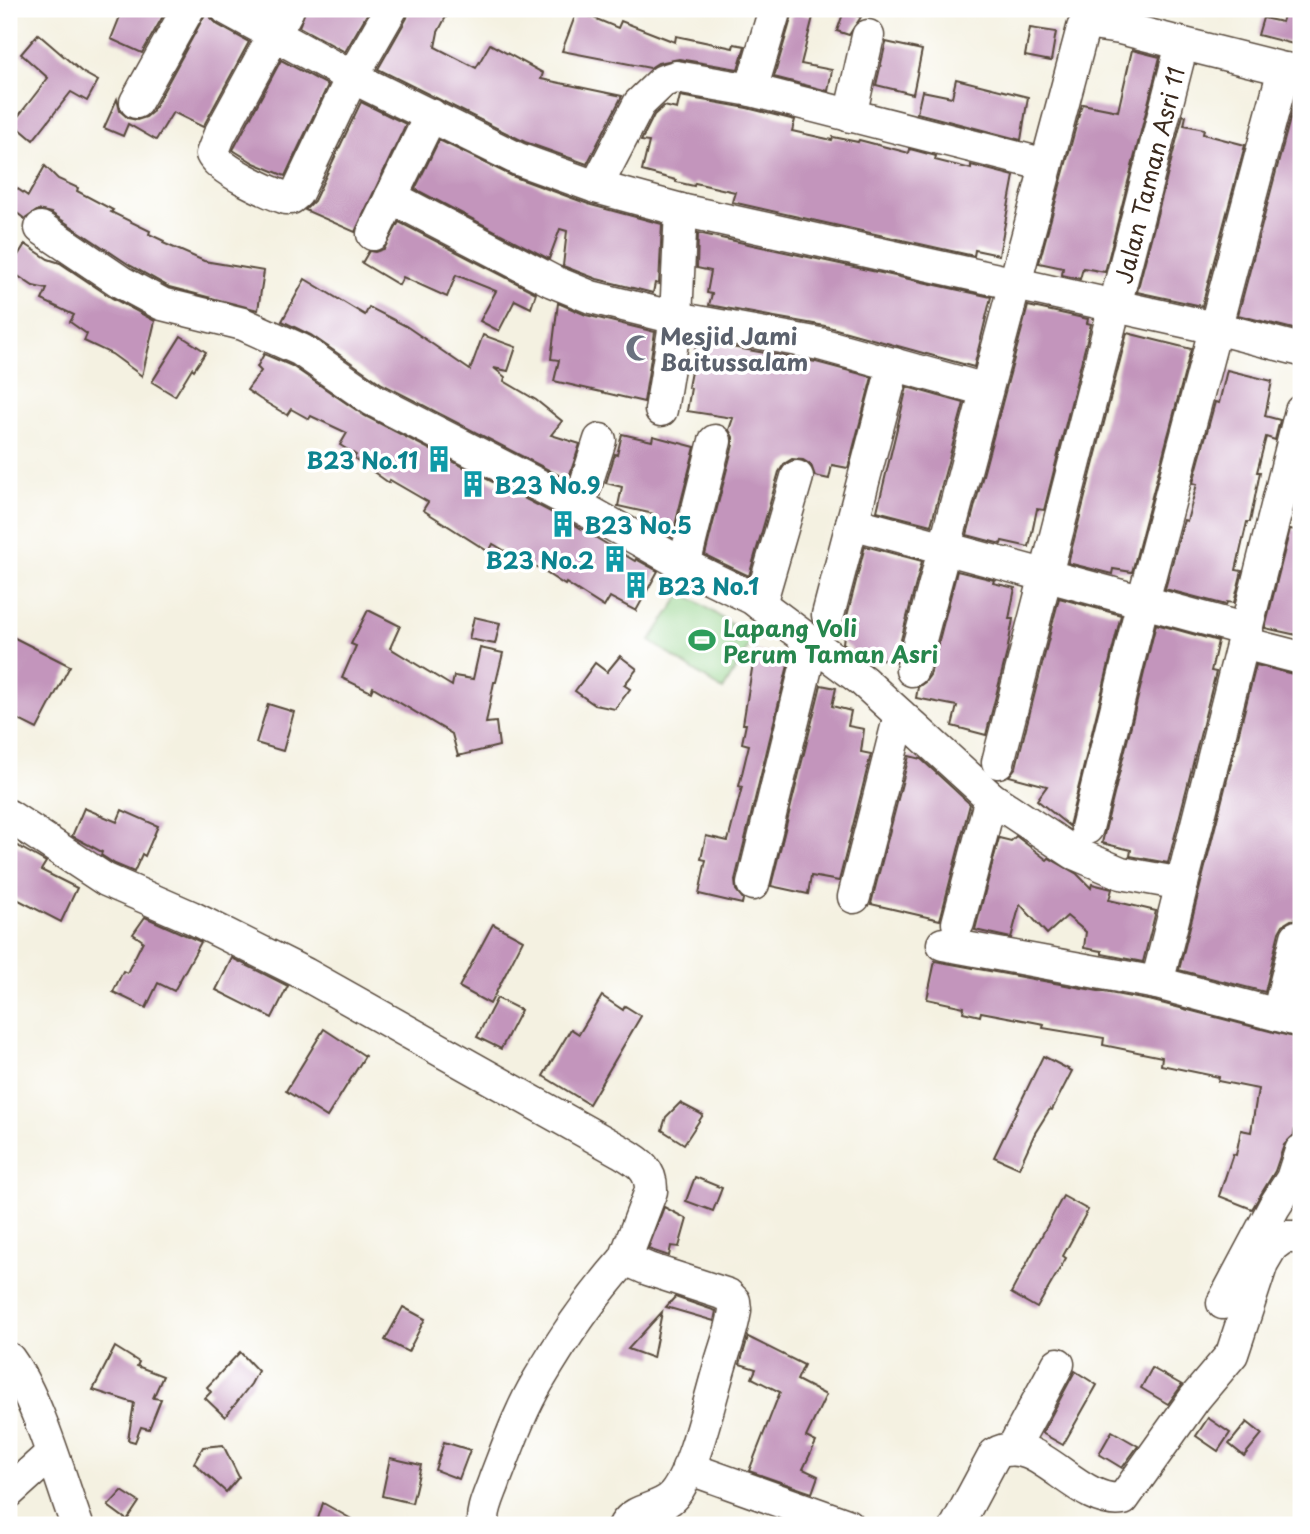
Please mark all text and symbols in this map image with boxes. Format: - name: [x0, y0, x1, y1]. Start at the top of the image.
- street label: Jalan Taman Asri 11: [1105, 63, 1193, 287]
- place label: Mesjid Jami Baitussalam: [660, 318, 808, 379]
- mosque icon: Mesjid Jami Baitussalam: [624, 333, 654, 363]
- place label: B23 No.11: [306, 442, 418, 477]
- building icon: B23 No.11: [424, 444, 454, 474]
- place label: B23 No.9: [494, 467, 601, 502]
- building icon: B23 No.9: [458, 469, 488, 499]
- place label: B23 No.5: [584, 507, 692, 542]
- building icon: B23 No.5: [548, 509, 578, 539]
- place label: B23 No.2: [485, 542, 594, 577]
- building icon: B23 No.2: [600, 544, 630, 574]
- place label: B23 No.1: [657, 568, 759, 603]
- building icon: B23 No.1: [621, 570, 651, 600]
- place label: Lapang Voli Perum Taman Asri: [723, 610, 938, 671]
- sports icon: Lapang Voli Perum Taman Asri: [687, 625, 717, 655]

